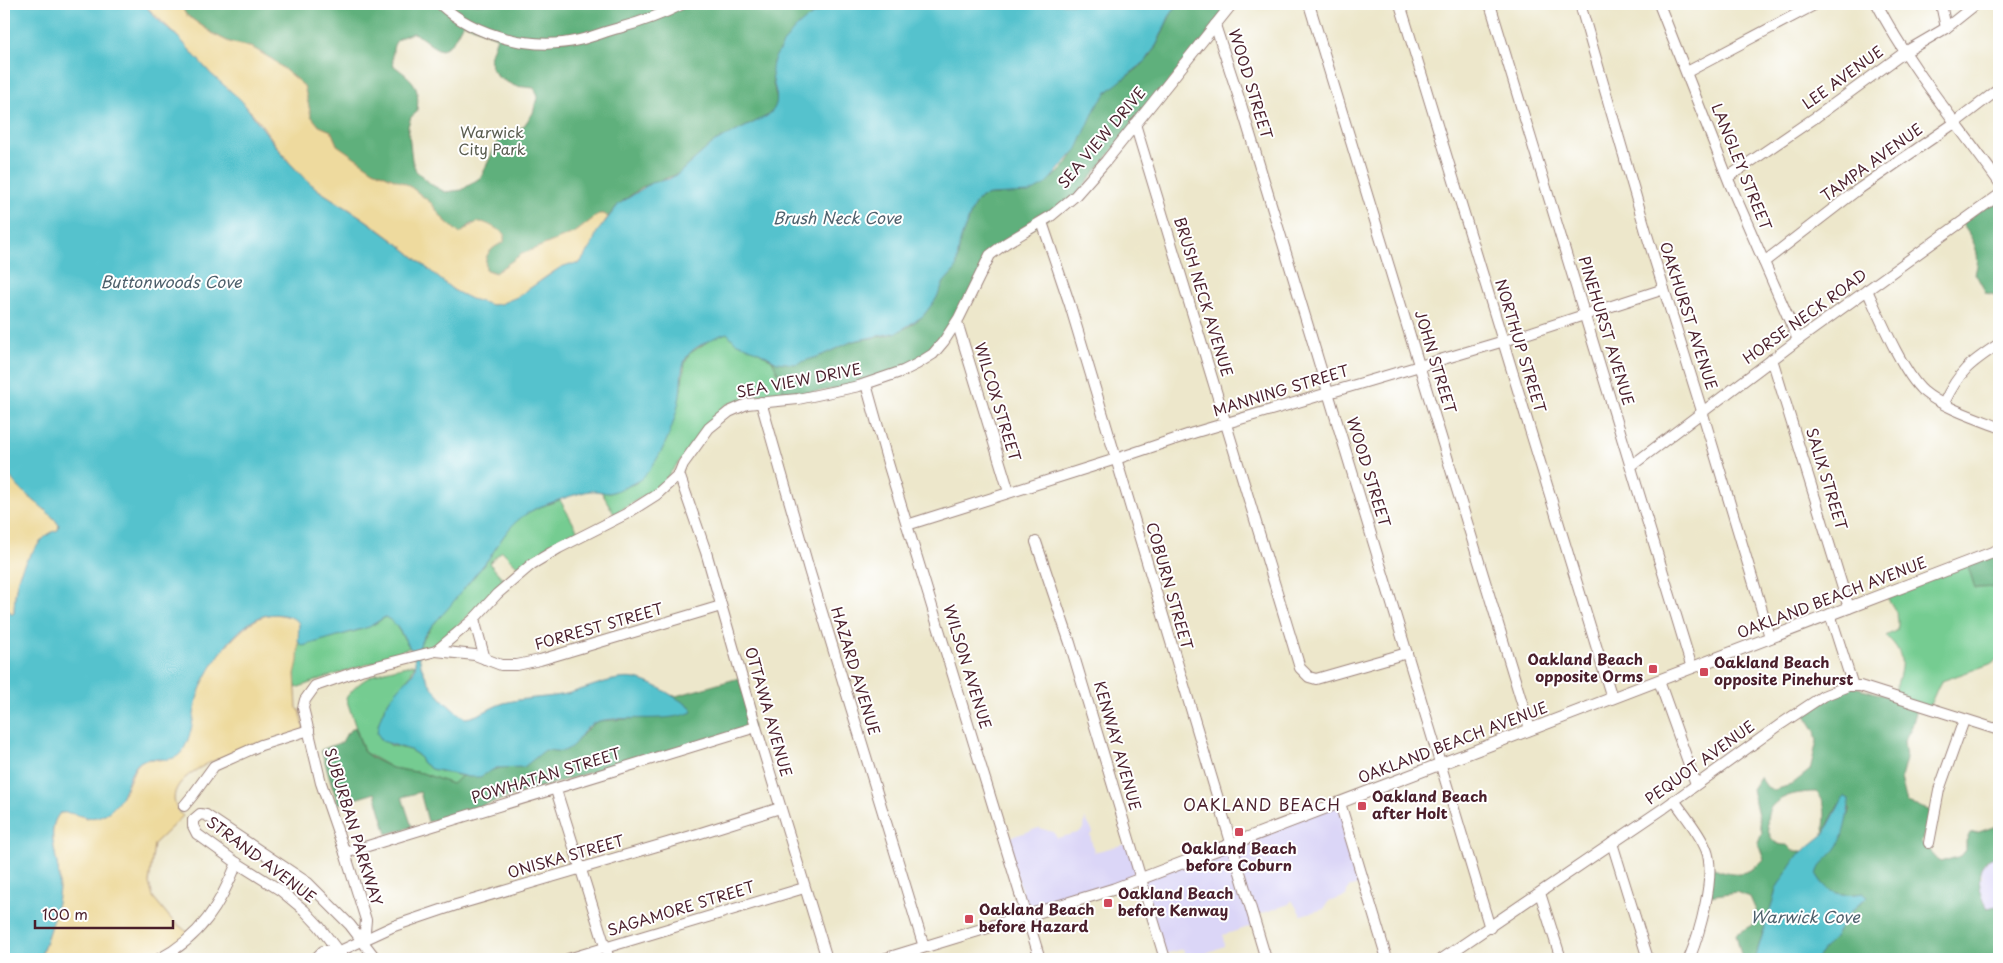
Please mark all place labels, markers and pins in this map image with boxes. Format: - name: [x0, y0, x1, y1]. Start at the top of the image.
- place label: Oakland Beach opposite Orms: [1527, 647, 1643, 687]
- place label: Oakland Beach opposite Pinehurst: [1714, 650, 1853, 690]
- marker: Oakland Beach opposite Orms: [1647, 663, 1659, 675]
- marker: Oakland Beach opposite Pinehurst: [1698, 666, 1710, 678]
- place label: Oakland Beach after Holt: [1372, 784, 1488, 824]
- marker: Oakland Beach after Holt: [1356, 800, 1368, 812]
- marker: Oakland Beach before Coburn: [1233, 826, 1245, 838]
- place label: Oakland Beach before Coburn: [1181, 836, 1297, 876]
- place label: Oakland Beach before Kenway: [1118, 881, 1234, 921]
- place label: Oakland Beach before Hazard: [979, 897, 1095, 937]
- marker: Oakland Beach before Kenway: [1102, 897, 1114, 909]
- marker: Oakland Beach before Hazard: [963, 913, 975, 925]

